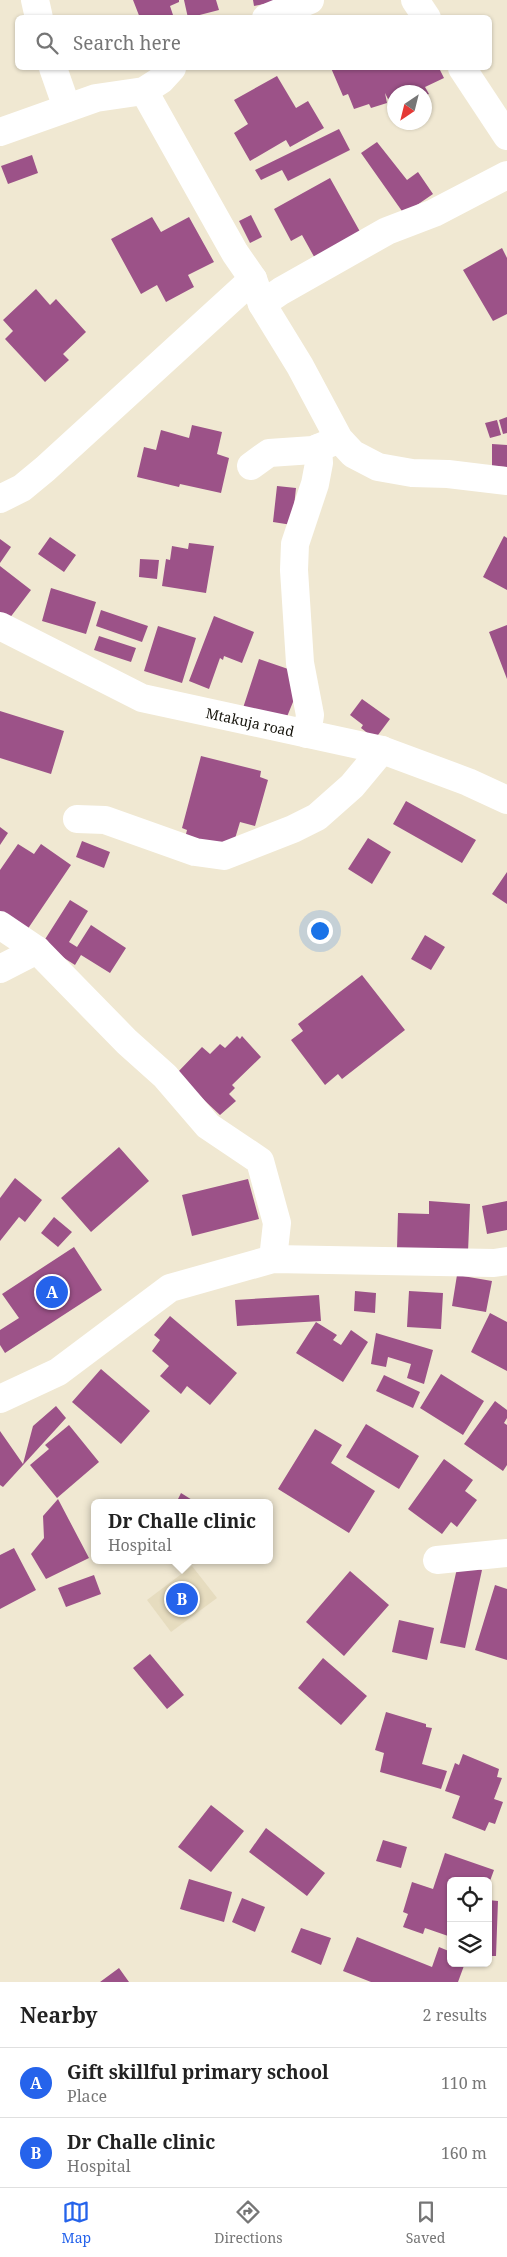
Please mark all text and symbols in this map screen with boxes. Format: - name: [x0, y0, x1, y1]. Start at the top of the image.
- search box: [15, 15, 492, 70]
- icon: search: [33, 29, 61, 57]
- text: Search here: [73, 30, 181, 56]
- north arrow: [387, 85, 432, 130]
- street label: Mtakuja road: [204, 703, 297, 740]
- your location: [307, 918, 333, 944]
- pin: A: [36, 1273, 68, 1311]
- popup: [91, 1499, 273, 1564]
- text: Dr Challe clinic: [108, 1508, 256, 1534]
- text: Hospital: [108, 1534, 172, 1556]
- pin: B: [166, 1580, 198, 1618]
- map controls: [447, 1877, 492, 1967]
- button: locate: [447, 1877, 492, 1922]
- button: layers: [447, 1922, 492, 1967]
- text: Nearby: [20, 2001, 98, 2029]
- text: 2 results: [423, 2004, 487, 2026]
- text: Gift skillful primary school: [67, 2059, 329, 2085]
- text: A: [30, 2072, 42, 2094]
- text: 110 m: [441, 2072, 487, 2094]
- text: Place: [67, 2085, 107, 2107]
- text: Dr Challe clinic: [67, 2129, 215, 2155]
- text: B: [31, 2142, 41, 2164]
- text: 160 m: [441, 2142, 487, 2164]
- text: Hospital: [67, 2155, 131, 2177]
- tab: Map: [62, 2198, 91, 2247]
- tab: Directions: [214, 2198, 283, 2247]
- tab: Saved: [406, 2198, 445, 2247]

